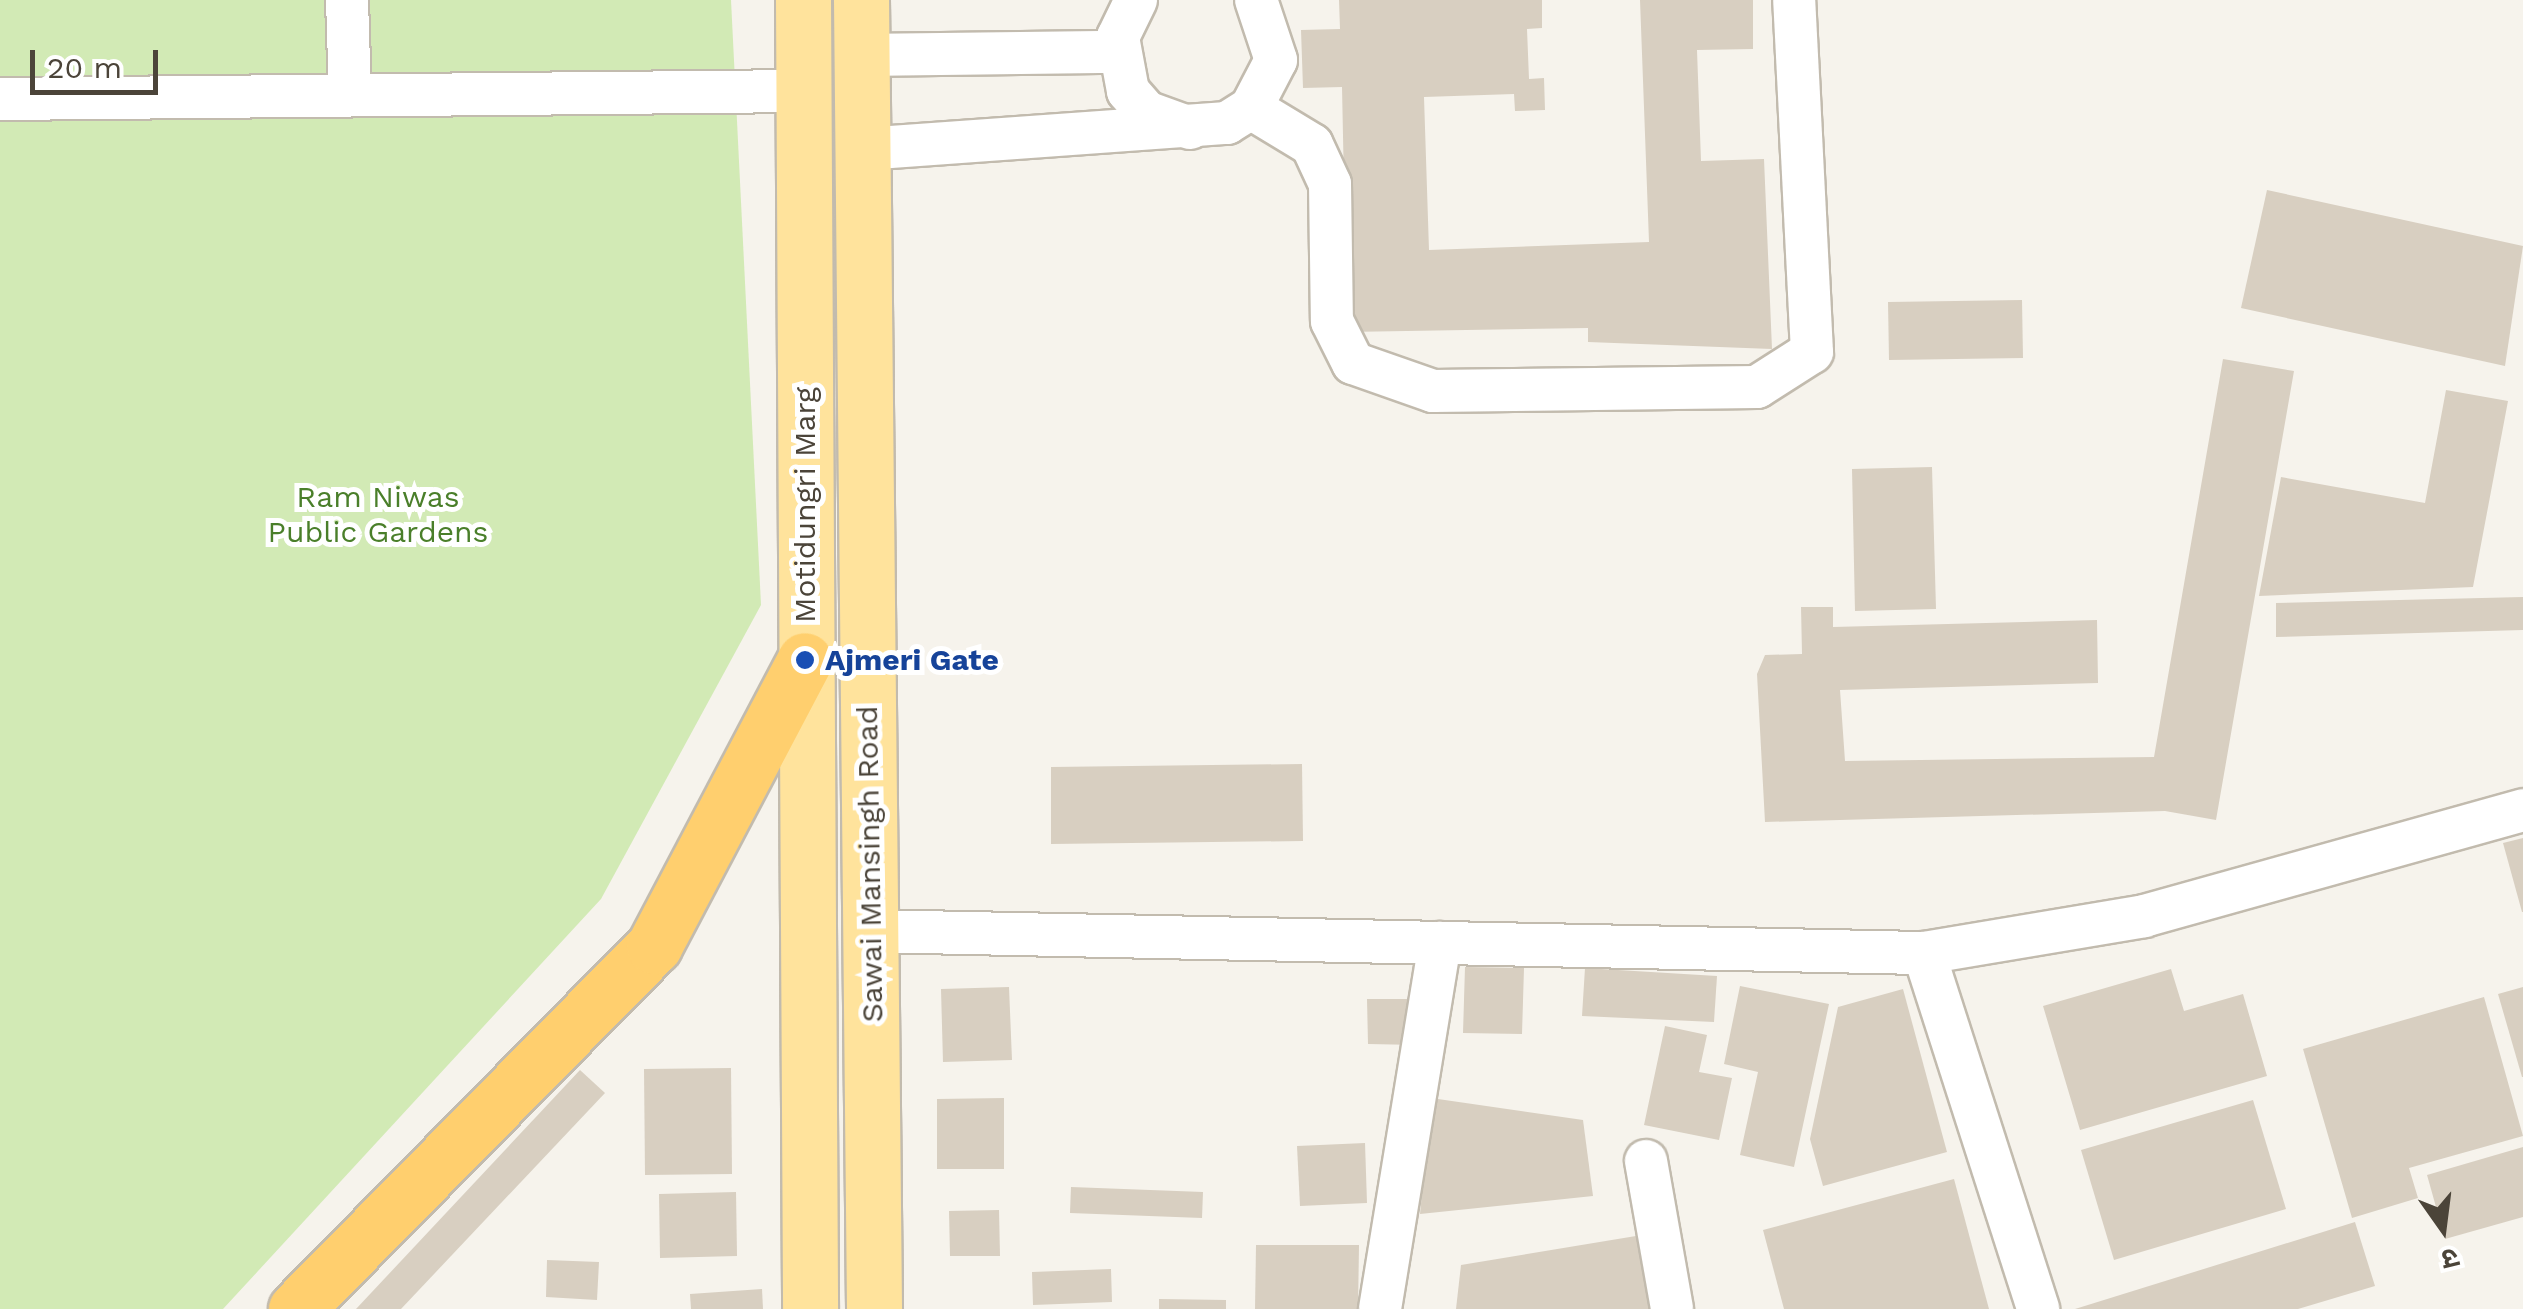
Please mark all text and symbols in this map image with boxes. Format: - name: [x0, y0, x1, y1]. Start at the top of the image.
- scale bar: [35, 30, 162, 92]
- text: 20 m: [47, 50, 122, 85]
- street label: Motidungri Marg: [787, 387, 823, 623]
- park label: Ram Niwas Public Gardens: [268, 479, 488, 550]
- place label: Ajmeri Gate: [825, 642, 999, 678]
- marker: Ajmeri Gate: [794, 649, 816, 671]
- street label: Sawai Mansingh Road: [849, 705, 891, 1023]
- north arrow: [2393, 1179, 2493, 1279]
- text: उ: [2438, 1241, 2462, 1277]

